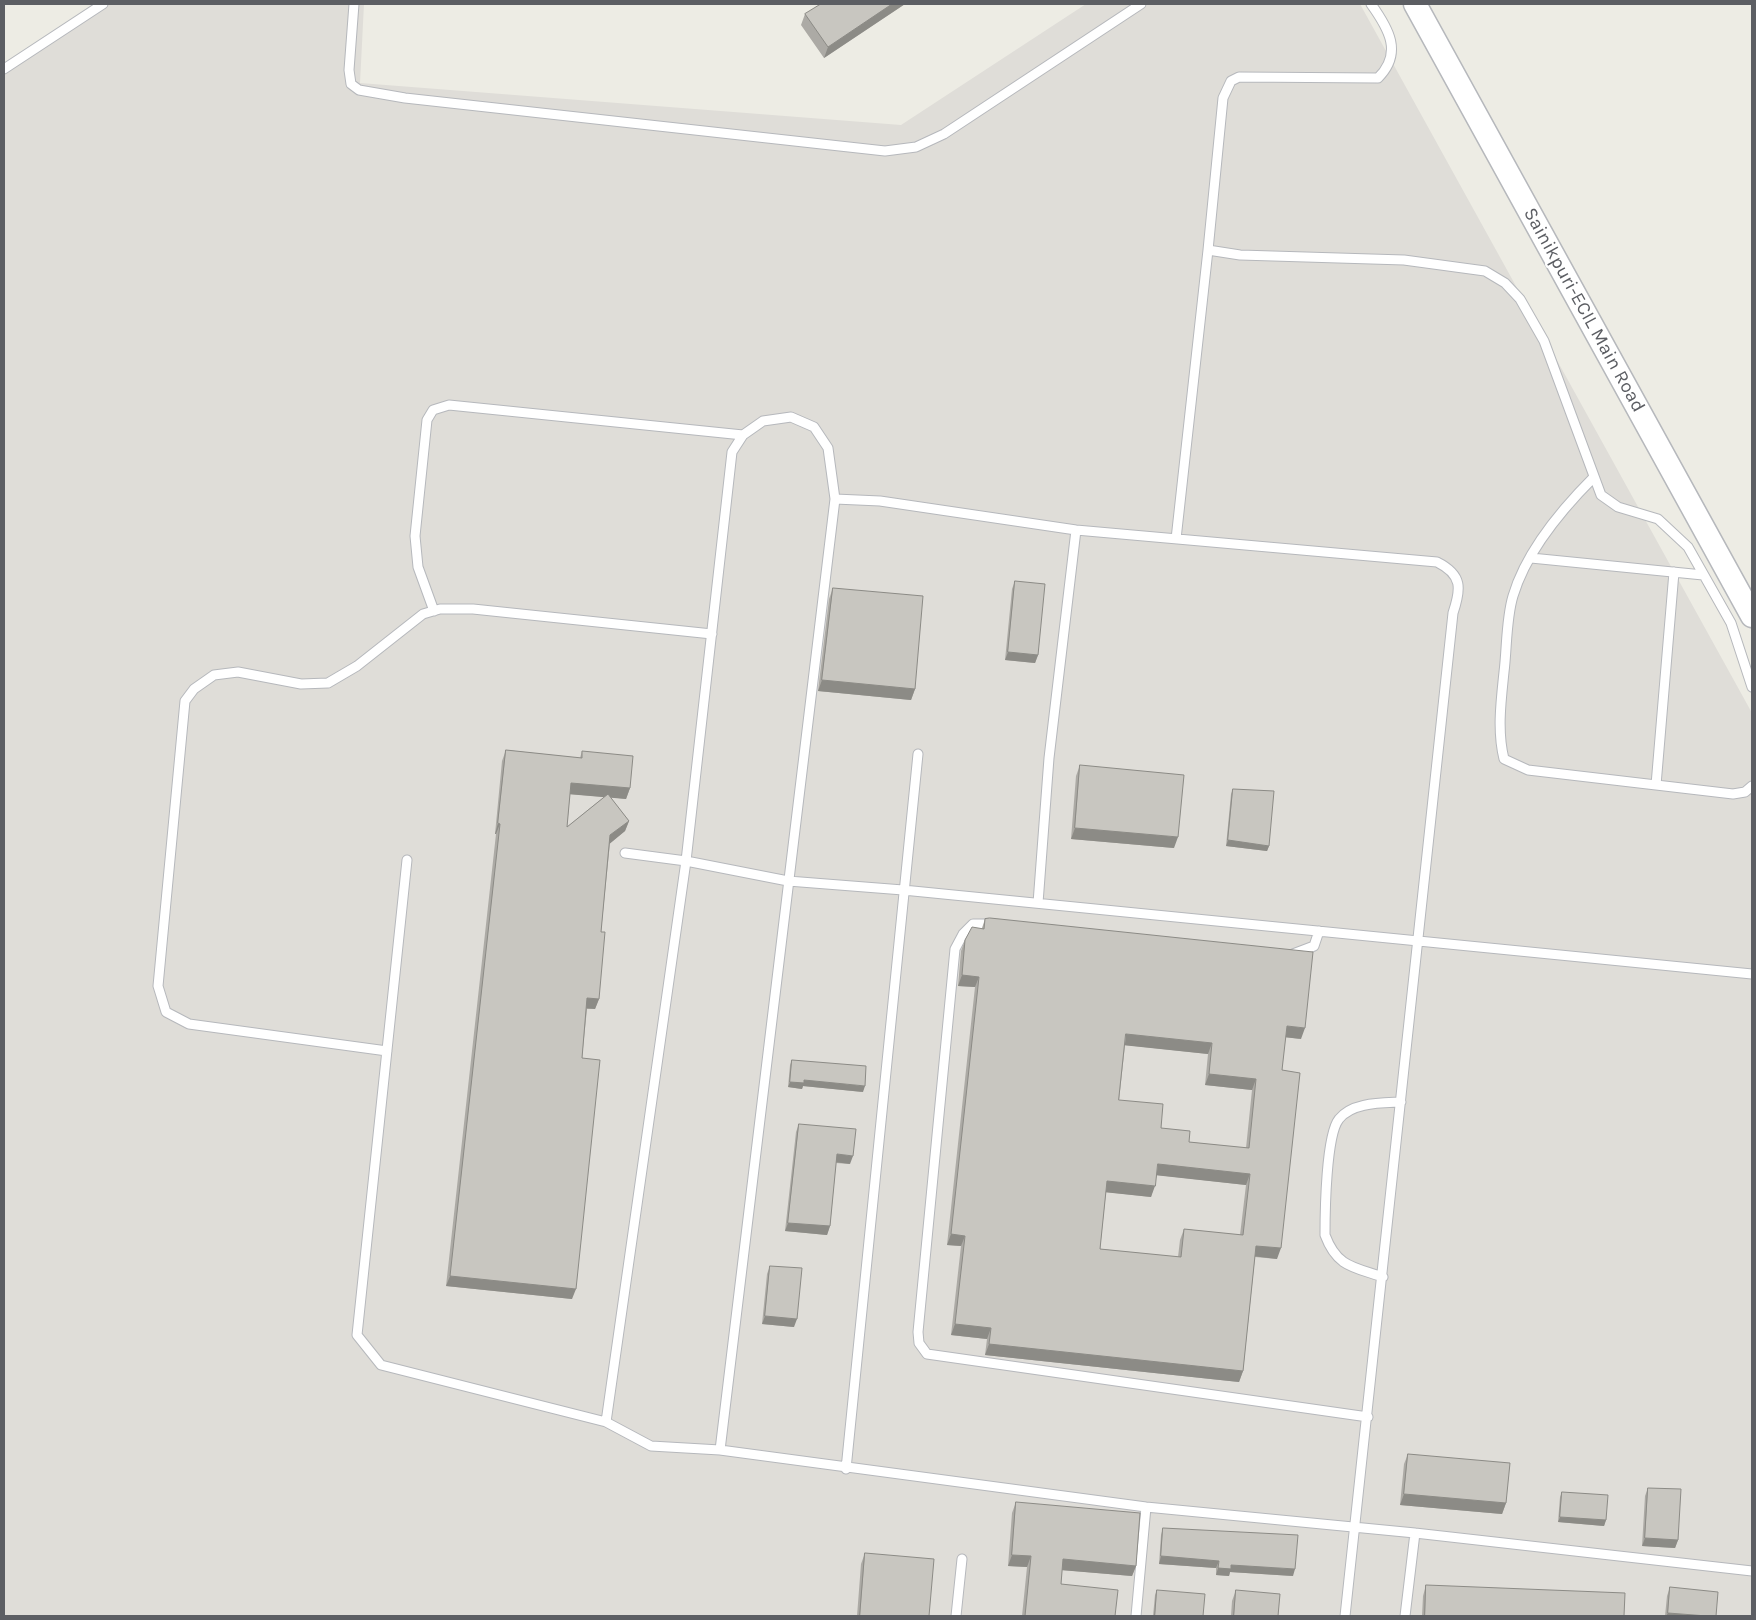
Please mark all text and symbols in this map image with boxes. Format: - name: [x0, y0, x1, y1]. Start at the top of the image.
- street label: Sainikpuri-ECIL Main Road: [1518, 204, 1650, 416]

